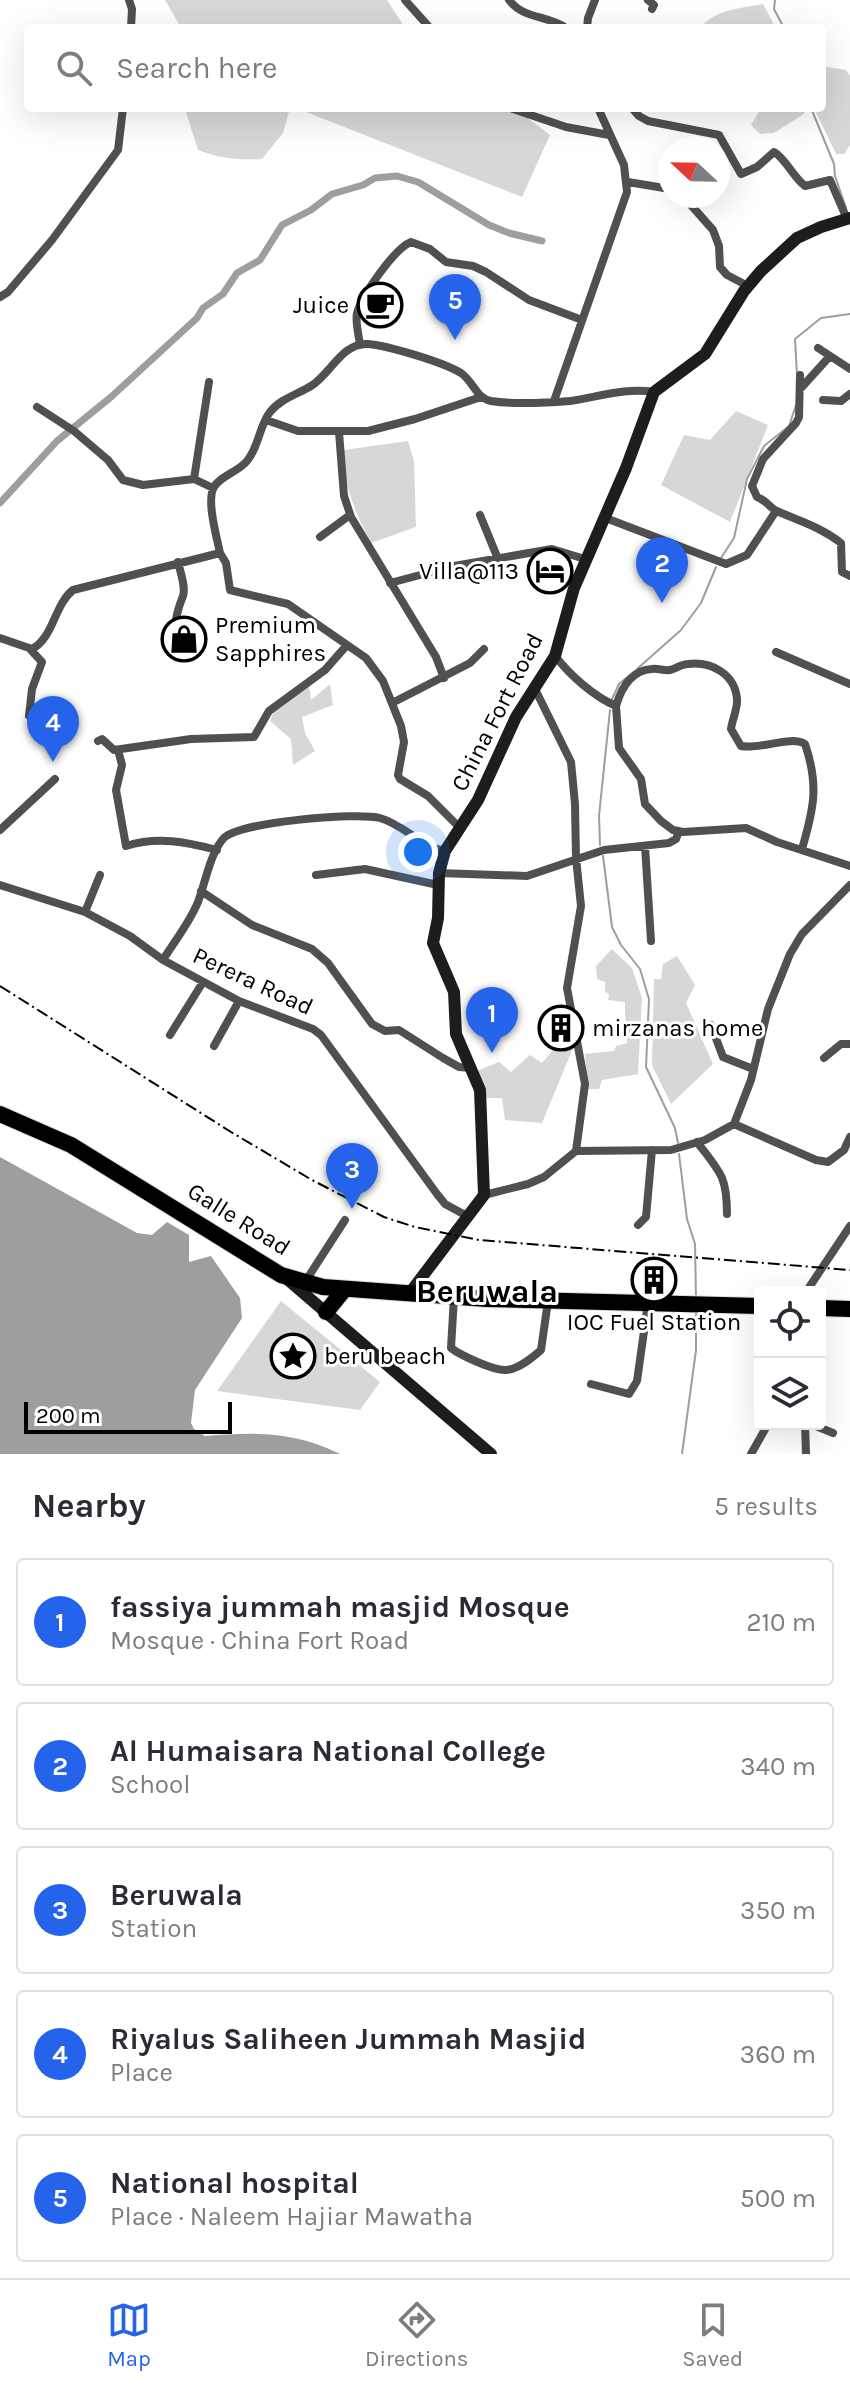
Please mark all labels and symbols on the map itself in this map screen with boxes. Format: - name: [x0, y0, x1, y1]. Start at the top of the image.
- north arrow: [658, 136, 730, 208]
- pin: 5: [429, 274, 481, 340]
- cafe icon: Juice: [356, 281, 404, 329]
- place label: Juice: [293, 291, 349, 319]
- pin: 2: [636, 537, 688, 603]
- hotel icon: Villa@113: [526, 547, 574, 595]
- place label: Villa@113: [419, 557, 519, 585]
- place label: Premium Sapphires: [215, 611, 326, 667]
- shop icon: Premium Sapphires: [160, 615, 208, 663]
- street label: China Fort Road: [445, 628, 549, 796]
- pin: 4: [27, 696, 79, 762]
- your location: [398, 832, 438, 872]
- street label: Perera Road: [188, 941, 318, 1021]
- pin: 1: [466, 987, 518, 1053]
- building icon: mirzanas home: [537, 1004, 585, 1052]
- place label: mirzanas home: [592, 1014, 763, 1042]
- pin: 3: [326, 1143, 378, 1209]
- street label: Galle Road: [183, 1177, 295, 1261]
- building icon: IOC Fuel Station: [630, 1256, 678, 1304]
- district label: Beruwala: [416, 1273, 558, 1310]
- place label: IOC Fuel Station: [567, 1308, 741, 1336]
- place icon: beru beach: [269, 1332, 317, 1380]
- place label: beru beach: [324, 1342, 446, 1370]
- scale bar: [24, 1398, 232, 1434]

